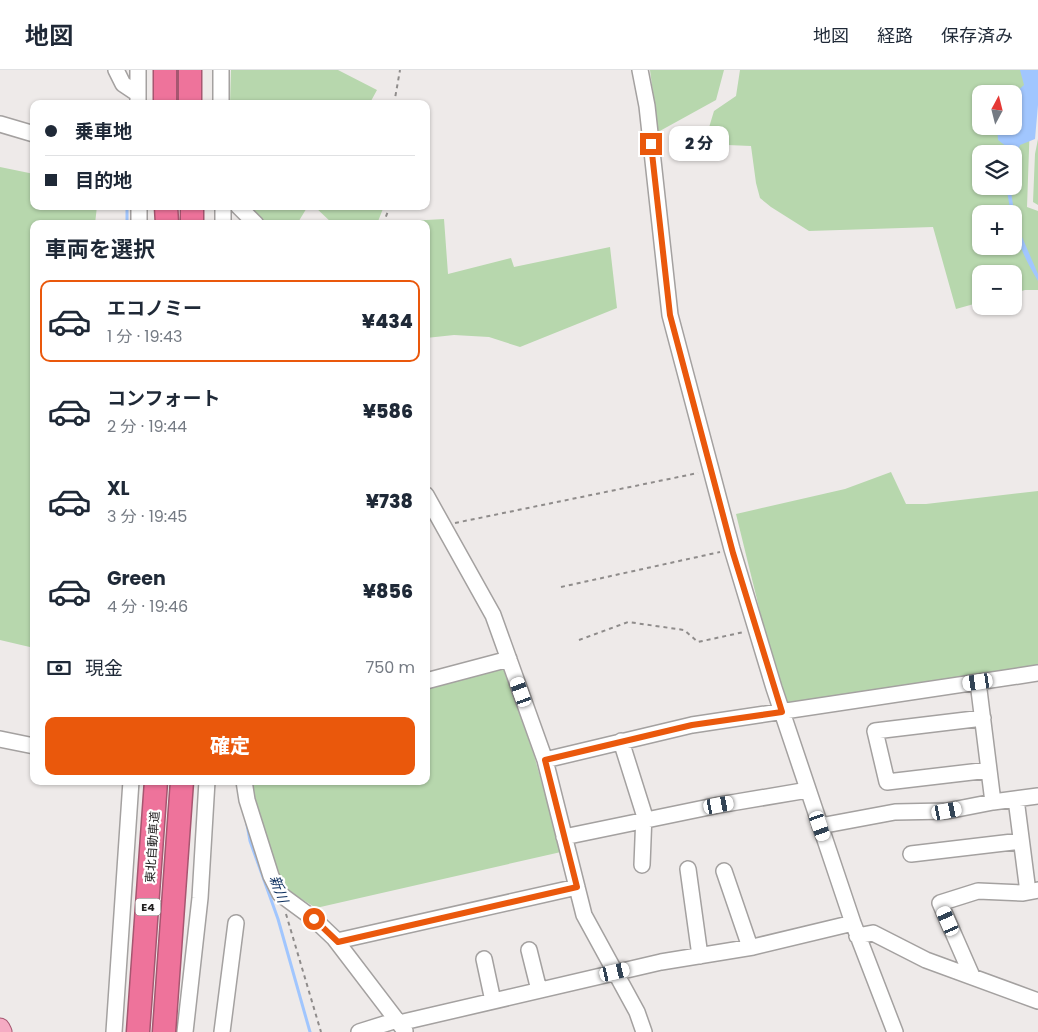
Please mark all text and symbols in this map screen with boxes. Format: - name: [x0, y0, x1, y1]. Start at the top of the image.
- text: 地図: [25, 19, 73, 52]
- text: 地図: [813, 23, 849, 48]
- text: 経路: [877, 23, 913, 48]
- text: 保存済み: [941, 23, 1013, 48]
- north arrow: [972, 85, 1022, 135]
- map controls: [972, 85, 1022, 315]
- text: 乗車地: [75, 118, 132, 145]
- callout: 2 分: [668, 126, 728, 162]
- text: 2 分: [685, 132, 713, 155]
- route end: [640, 133, 662, 155]
- button: layers: [972, 145, 1022, 195]
- text: 目的地: [75, 167, 132, 194]
- button: +: [972, 205, 1022, 255]
- text: 車両を選択: [45, 234, 155, 265]
- button: −: [972, 265, 1022, 315]
- text: エコノミー: [107, 295, 202, 322]
- icon: car: [47, 299, 92, 344]
- text: ¥434: [362, 308, 413, 335]
- text: 1 分 · 19:43: [107, 325, 182, 348]
- text: コンフォート: [107, 385, 220, 412]
- icon: car: [47, 389, 92, 434]
- text: ¥586: [363, 398, 413, 425]
- text: 2 分 · 19:44: [107, 415, 187, 438]
- text: XL: [107, 475, 130, 502]
- icon: car: [47, 479, 92, 524]
- text: ¥738: [366, 488, 413, 515]
- text: 3 分 · 19:45: [107, 505, 187, 528]
- text: Green: [107, 565, 166, 592]
- icon: car: [47, 569, 92, 614]
- text: ¥856: [363, 578, 413, 605]
- text: 4 分 · 19:46: [107, 595, 188, 618]
- icon: cash: [45, 654, 73, 682]
- text: 現金: [85, 655, 123, 682]
- text: 750 m: [365, 656, 415, 679]
- car: [962, 672, 993, 692]
- car: [508, 675, 533, 709]
- button: 確定: [45, 717, 415, 775]
- car: [702, 795, 735, 815]
- car: [930, 801, 963, 821]
- car: [808, 809, 831, 843]
- street label: 東北自動車道: [141, 810, 163, 884]
- water label: 新川: [265, 872, 294, 907]
- road number: E4: [136, 899, 160, 916]
- car: [935, 904, 960, 938]
- route start: [303, 908, 325, 930]
- car: [598, 961, 631, 983]

